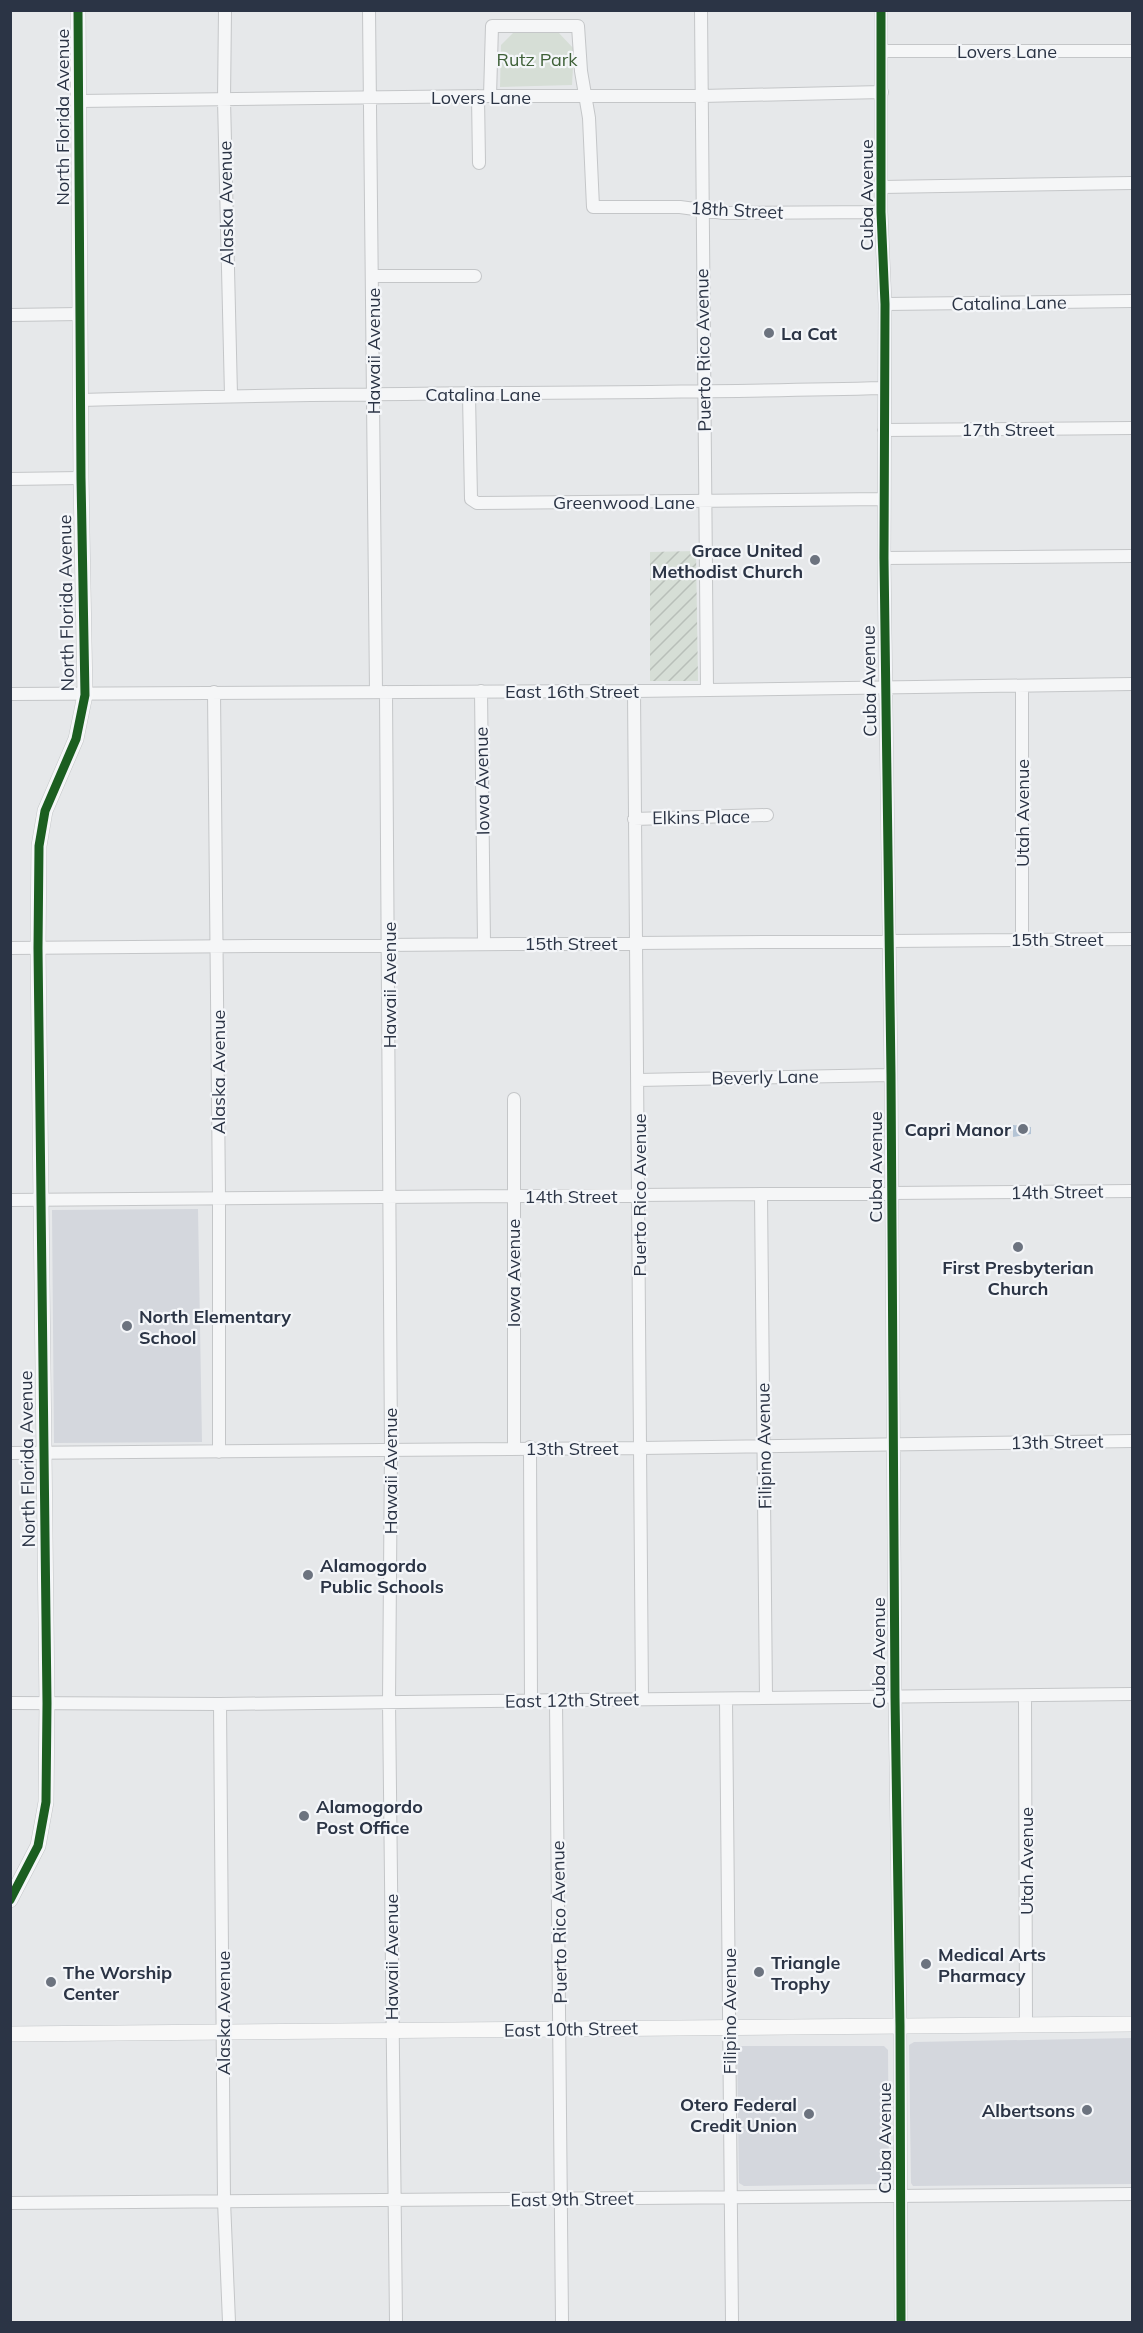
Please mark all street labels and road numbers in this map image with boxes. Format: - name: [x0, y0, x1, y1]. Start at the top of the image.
- street label: North Florida Avenue: [51, 29, 74, 205]
- street label: Lovers Lane: [957, 40, 1057, 63]
- street label: Lovers Lane: [431, 86, 531, 109]
- street label: Cuba Avenue: [855, 139, 878, 251]
- street label: Alaska Avenue: [213, 140, 239, 266]
- street label: 18th Street: [690, 196, 784, 224]
- street label: Puerto Rico Avenue: [690, 268, 716, 432]
- street label: Hawaii Avenue: [362, 288, 385, 414]
- street label: Catalina Lane: [951, 290, 1067, 316]
- street label: Catalina Lane: [425, 383, 541, 406]
- street label: 17th Street: [962, 418, 1054, 441]
- street label: Greenwood Lane: [553, 491, 695, 514]
- street label: North Florida Avenue: [53, 514, 79, 692]
- street label: Cuba Avenue: [857, 625, 881, 737]
- street label: East 16th Street: [505, 680, 639, 703]
- street label: Iowa Avenue: [470, 727, 494, 835]
- street label: Utah Avenue: [1011, 759, 1034, 867]
- street label: Elkins Place: [652, 805, 750, 829]
- street label: Hawaii Avenue: [378, 922, 401, 1048]
- street label: 15th Street: [1011, 928, 1103, 951]
- street label: 15th Street: [525, 932, 617, 955]
- street label: Alaska Avenue: [207, 1010, 230, 1134]
- street label: Beverly Lane: [711, 1065, 819, 1089]
- street label: Cuba Avenue: [864, 1111, 887, 1223]
- street label: Puerto Rico Avenue: [628, 1113, 651, 1277]
- street label: 14th Street: [1010, 1180, 1104, 1204]
- street label: 14th Street: [525, 1185, 617, 1208]
- street label: Iowa Avenue: [502, 1219, 525, 1327]
- street label: North Florida Avenue: [14, 1370, 40, 1548]
- street label: Filipino Avenue: [751, 1383, 777, 1509]
- street label: Hawaii Avenue: [379, 1408, 402, 1534]
- street label: 13th Street: [1010, 1430, 1104, 1454]
- street label: 13th Street: [526, 1437, 618, 1460]
- street label: Cuba Avenue: [867, 1597, 890, 1709]
- street label: East 12th Street: [505, 1687, 639, 1713]
- street label: Utah Avenue: [1015, 1807, 1038, 1915]
- street label: Puerto Rico Avenue: [546, 1840, 572, 2004]
- street label: Hawaii Avenue: [380, 1894, 403, 2020]
- street label: Filipino Avenue: [718, 1948, 741, 2074]
- street label: Alaska Avenue: [212, 1951, 235, 2075]
- street label: East 10th Street: [504, 2016, 638, 2042]
- street label: Cuba Avenue: [873, 2082, 896, 2194]
- street label: East 9th Street: [510, 2186, 634, 2212]

